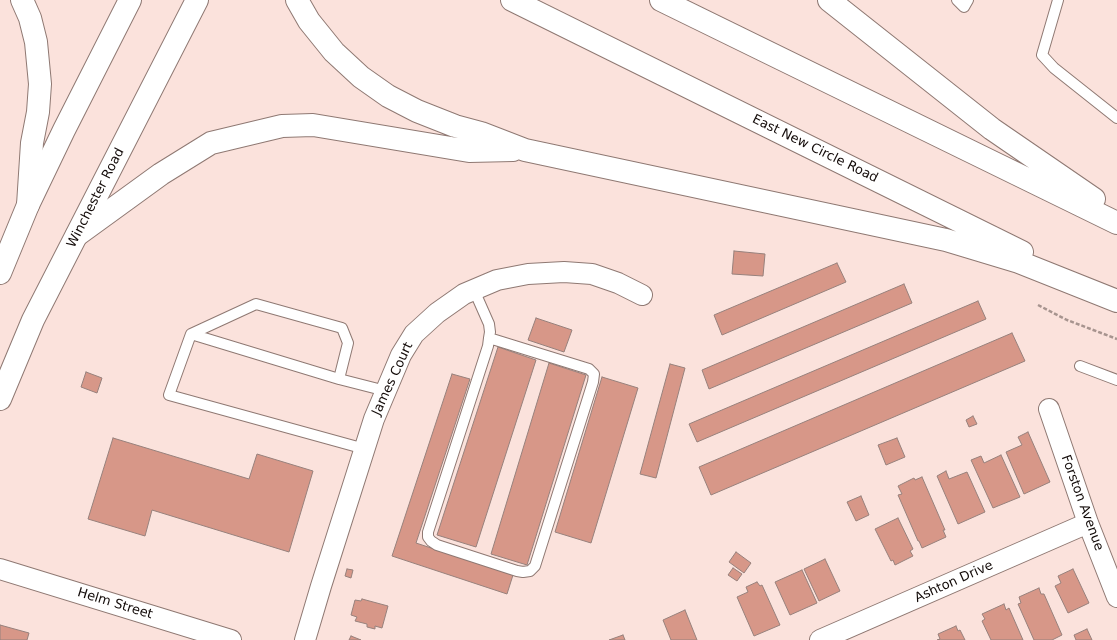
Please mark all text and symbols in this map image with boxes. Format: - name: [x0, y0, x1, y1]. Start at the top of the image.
- street label: East New Circle Road: [750, 112, 880, 186]
- street label: Winchester Road: [64, 146, 128, 250]
- street label: James Court: [369, 340, 417, 418]
- street label: Forston Avenue: [1057, 453, 1107, 553]
- street label: Ashton Drive: [912, 558, 996, 606]
- street label: Helm Street: [76, 585, 154, 623]

